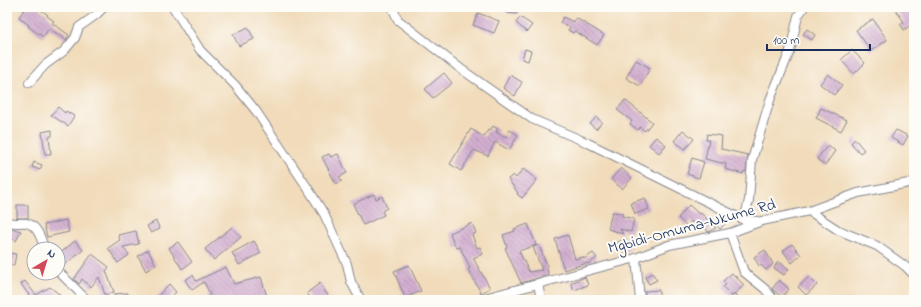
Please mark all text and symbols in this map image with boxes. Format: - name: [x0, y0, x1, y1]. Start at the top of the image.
- scale bar: [767, 26, 870, 52]
- text: 100 m: [773, 32, 800, 50]
- street label: Mgbidi-Omuma-Nkume Rd: [605, 193, 779, 261]
- north arrow: [26, 241, 66, 281]
- text: N: [44, 245, 59, 263]

